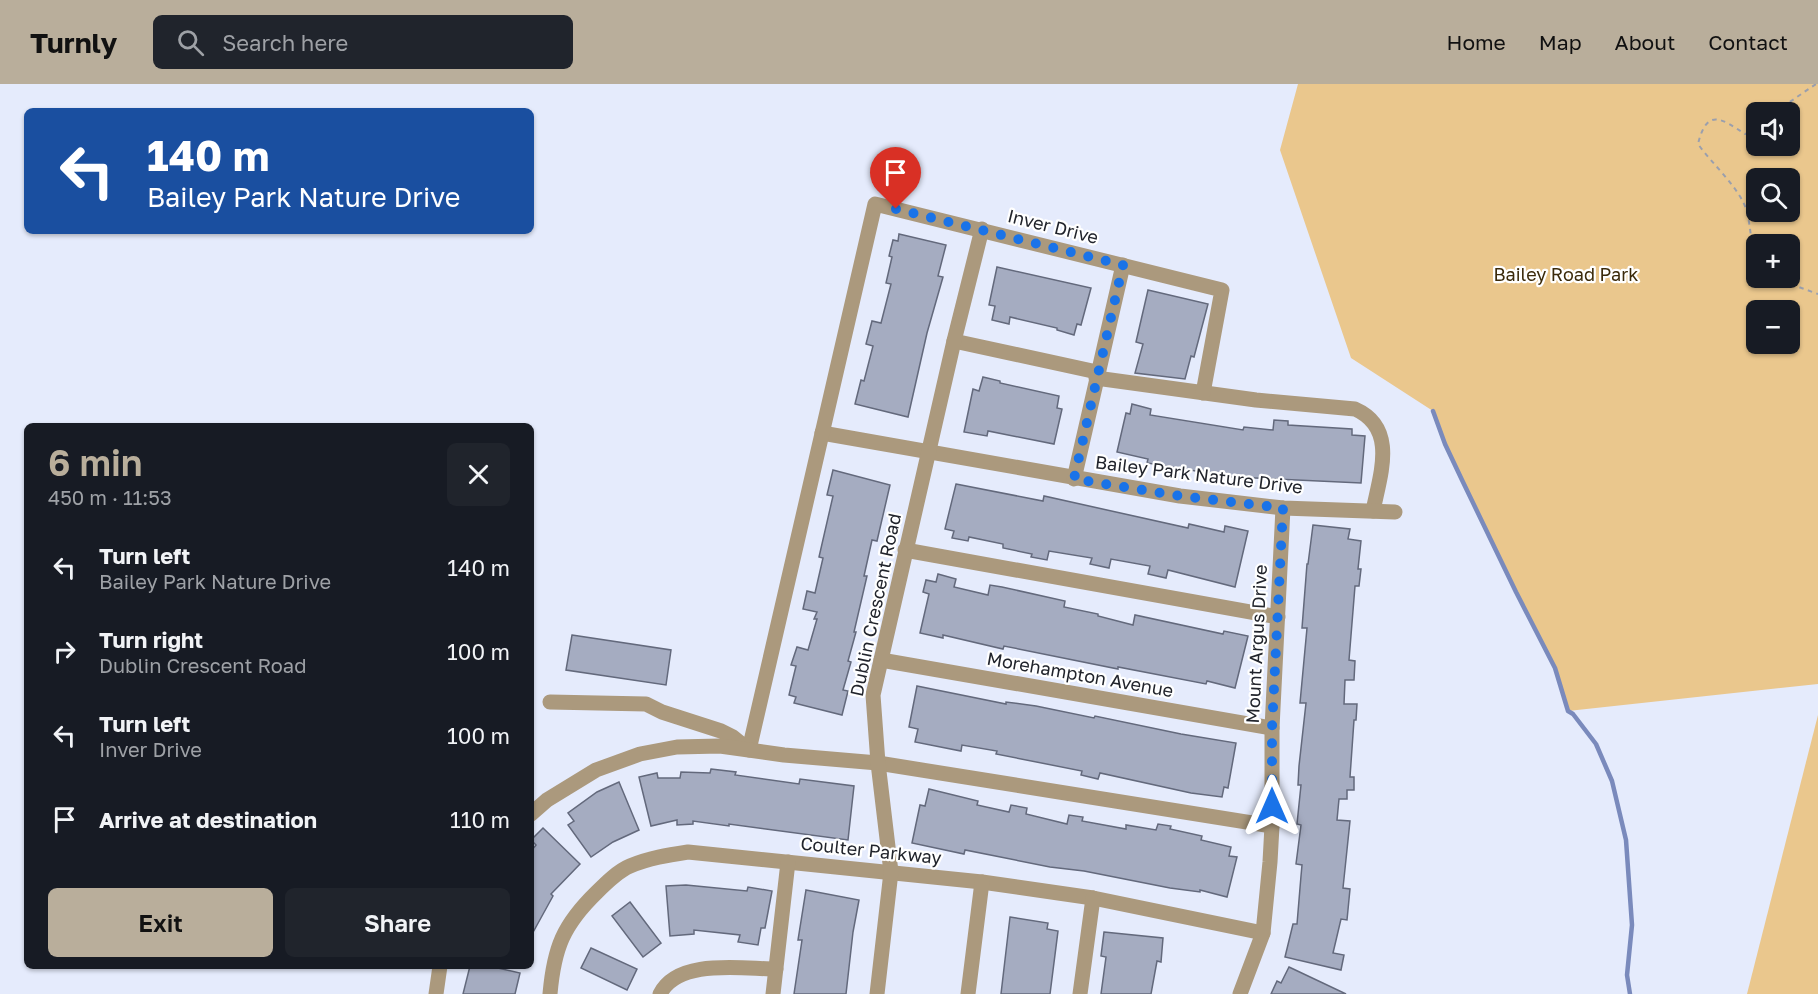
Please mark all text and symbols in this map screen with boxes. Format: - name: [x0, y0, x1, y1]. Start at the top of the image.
- search box: [153, 15, 573, 69]
- text: Turnly: [30, 26, 117, 59]
- icon: search: [174, 26, 207, 59]
- text: Search here: [222, 29, 348, 56]
- text: Home: [1446, 29, 1506, 55]
- text: Map: [1539, 29, 1582, 55]
- text: About: [1615, 29, 1675, 55]
- text: Contact: [1708, 29, 1788, 55]
- map controls: [1746, 102, 1800, 354]
- button: sound: [1746, 102, 1800, 156]
- text: 140 m: [147, 130, 269, 180]
- icon: left: [48, 132, 126, 210]
- pin: [870, 147, 921, 209]
- icon: arrive: [879, 156, 912, 189]
- button: search: [1746, 168, 1800, 222]
- text: Bailey Park Nature Drive: [147, 181, 460, 213]
- street label: Inver Drive: [1006, 204, 1101, 248]
- button: +: [1746, 234, 1800, 288]
- park label: Bailey Road Park: [1494, 263, 1638, 285]
- button: −: [1746, 300, 1800, 354]
- text: 6 min: [48, 441, 143, 484]
- button: close: [447, 443, 510, 506]
- street label: Bailey Park Nature Drive: [1094, 450, 1304, 498]
- text: 450 m · 11:53: [48, 485, 172, 509]
- street label: Dublin Crescent Road: [845, 511, 905, 698]
- text: Turn left: [99, 542, 190, 569]
- icon: left: [48, 551, 81, 584]
- text: 140 m: [447, 554, 510, 581]
- street label: Mount Argus Drive: [1241, 564, 1271, 724]
- text: Bailey Park Nature Drive: [99, 569, 331, 593]
- text: Turn right: [99, 626, 203, 653]
- icon: right: [48, 635, 81, 668]
- text: 100 m: [447, 638, 510, 665]
- street label: Morehampton Avenue: [985, 647, 1175, 701]
- text: Dublin Crescent Road: [99, 653, 306, 677]
- text: Turn left: [99, 710, 190, 737]
- icon: left: [48, 719, 81, 752]
- text: 100 m: [447, 722, 510, 749]
- text: Inver Drive: [99, 737, 202, 761]
- position arrow: [1240, 774, 1304, 838]
- icon: arrive: [48, 803, 81, 836]
- text: Arrive at destination: [99, 806, 317, 833]
- text: 110 m: [450, 806, 510, 833]
- street label: Coulter Parkway: [799, 832, 943, 868]
- button: Exit: [48, 888, 273, 957]
- button: Share: [285, 888, 510, 957]

